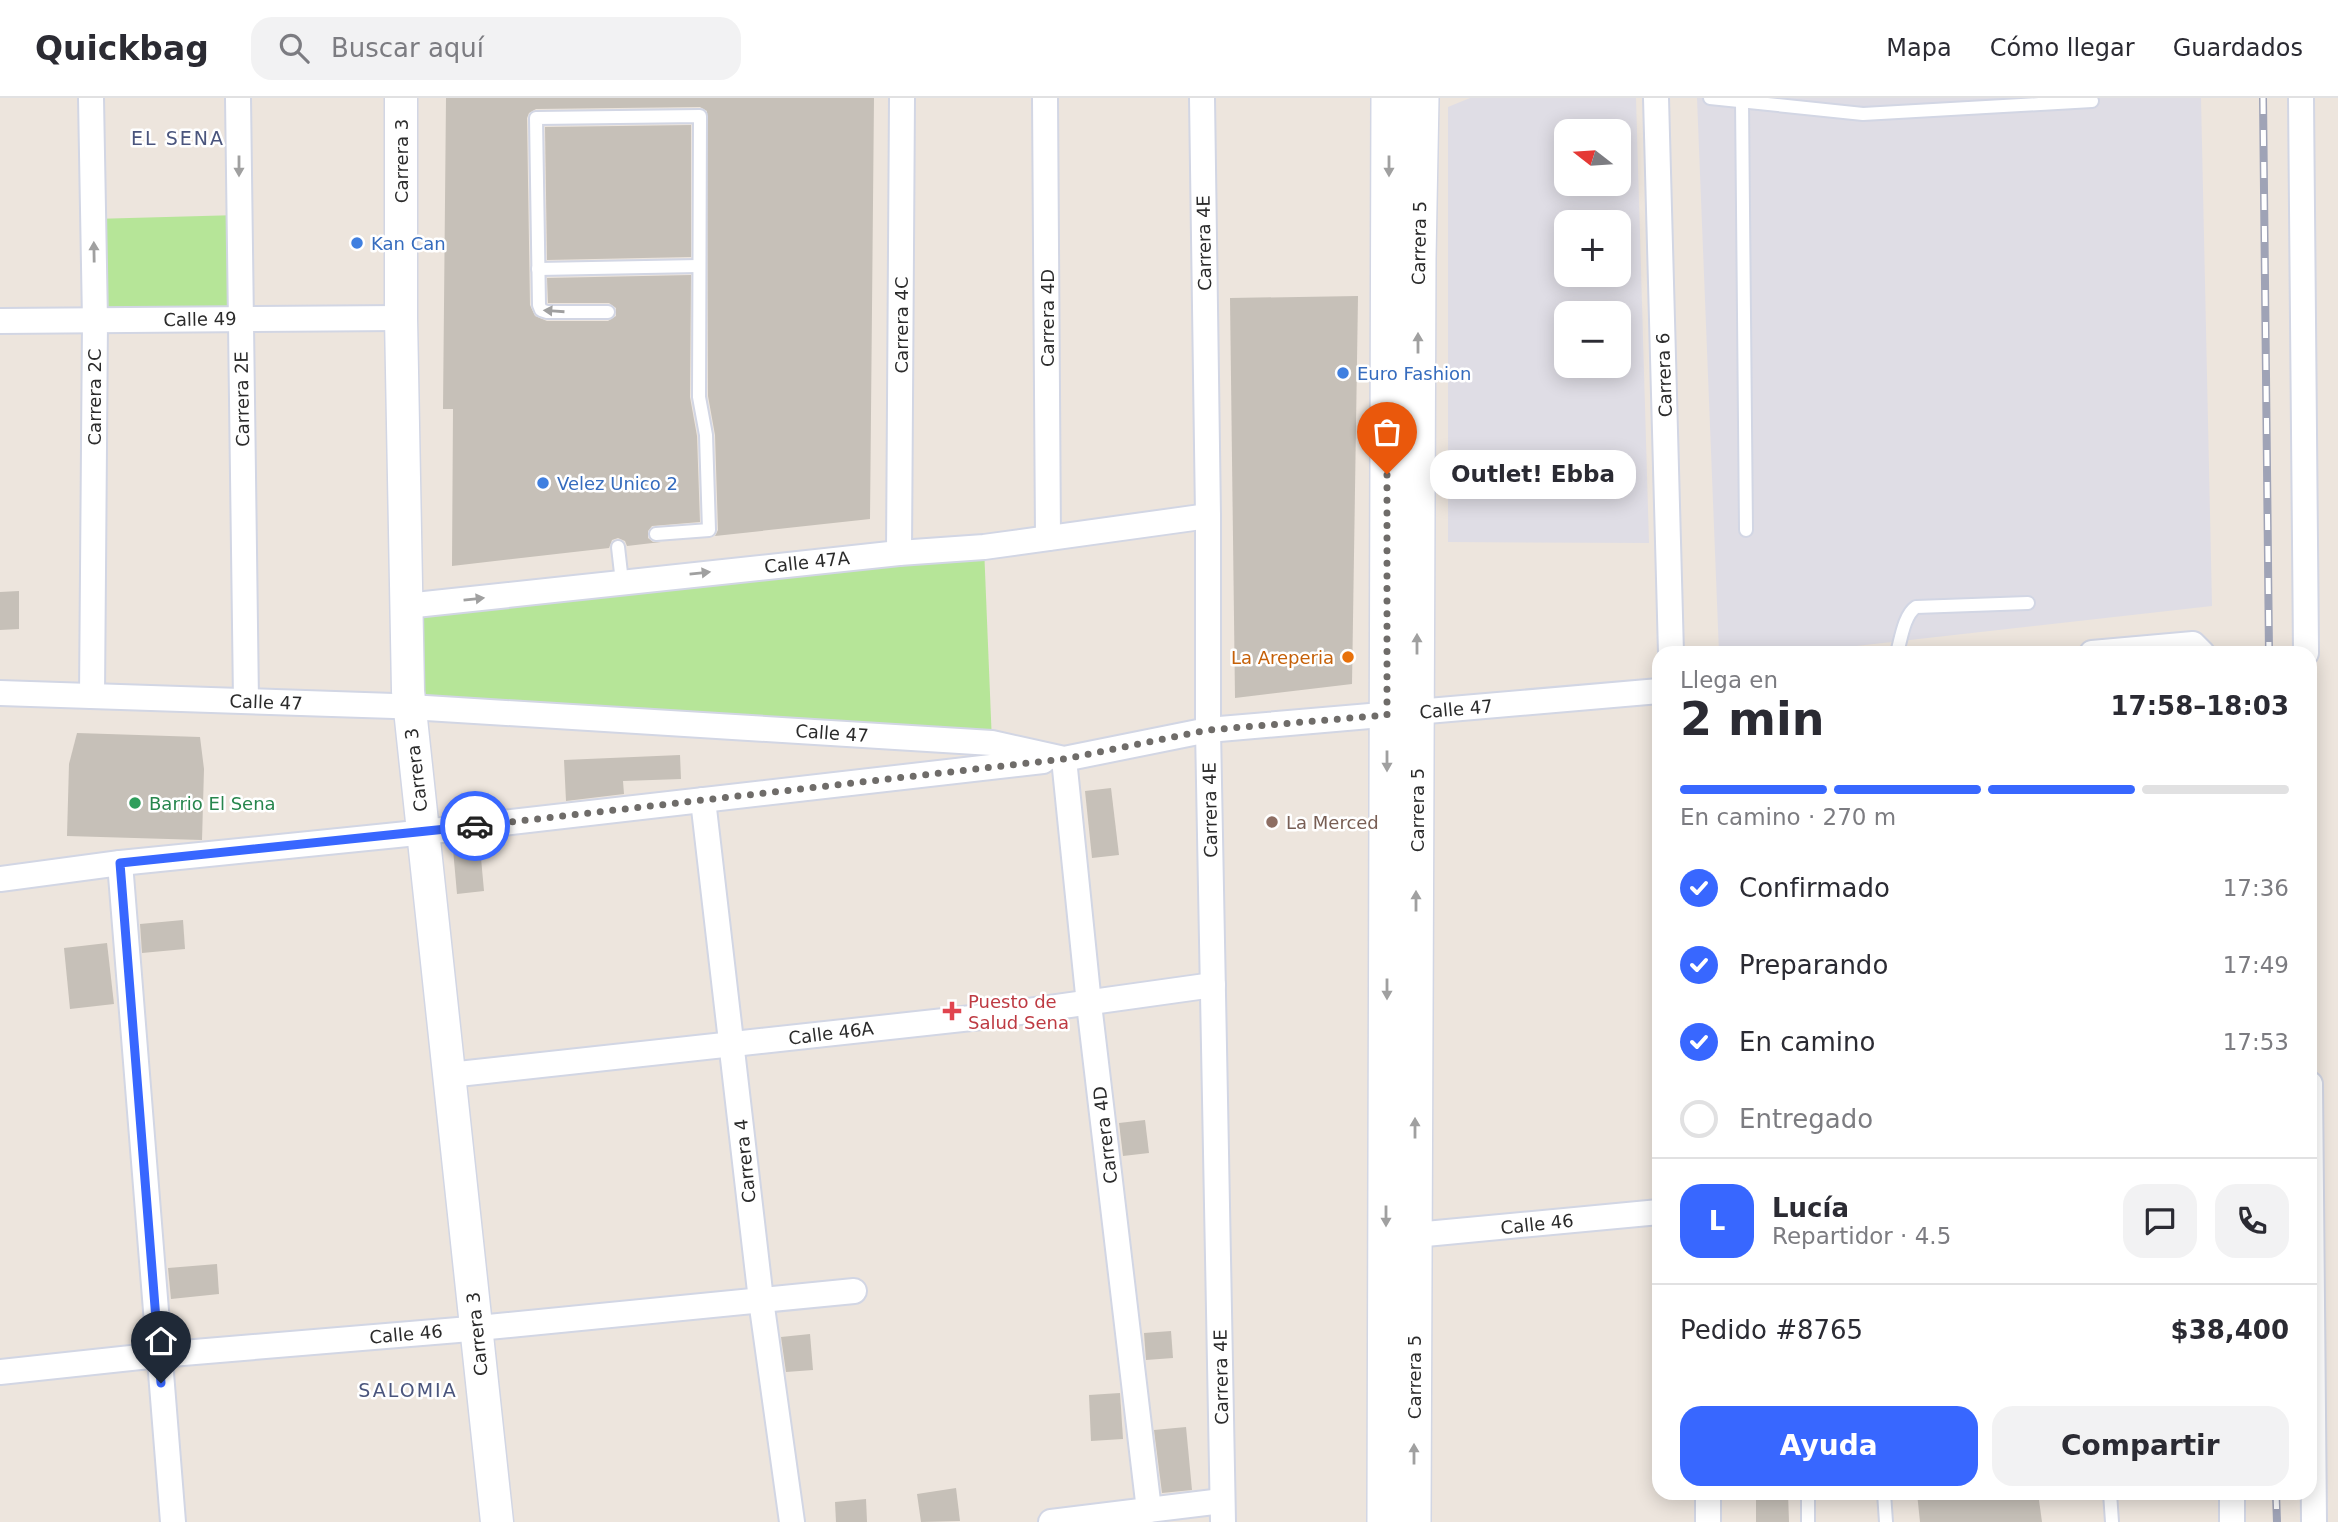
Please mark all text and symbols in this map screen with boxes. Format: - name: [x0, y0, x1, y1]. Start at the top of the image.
- search box: [251, 17, 741, 80]
- text: Quickbag: [35, 29, 209, 68]
- icon: search: [275, 29, 313, 67]
- text: Buscar aquí: [331, 33, 484, 63]
- text: Mapa: [1886, 34, 1952, 62]
- text: Cómo llegar: [1990, 34, 2135, 62]
- text: Guardados: [2173, 34, 2303, 62]
- street label: Carrera 3: [391, 119, 412, 203]
- north arrow: [1554, 119, 1631, 196]
- map controls: [1554, 119, 1631, 378]
- district label: EL SENA: [131, 127, 225, 149]
- one-way arrow: [233, 155, 245, 177]
- one-way arrow: [1383, 155, 1394, 177]
- street label: Carrera 4E: [1193, 195, 1215, 291]
- street label: Carrera 5: [1408, 201, 1430, 285]
- button: +: [1554, 210, 1631, 287]
- place label: Kan Can: [371, 233, 446, 254]
- marker: Kan Can: [349, 235, 365, 251]
- one-way arrow: [88, 241, 100, 263]
- street label: Carrera 4D: [1037, 269, 1058, 367]
- street label: Carrera 4C: [891, 277, 912, 373]
- button: −: [1554, 301, 1631, 378]
- one-way arrow: [543, 306, 565, 317]
- street label: Calle 49: [163, 308, 237, 330]
- one-way arrow: [1412, 332, 1424, 354]
- street label: Carrera 6: [1652, 332, 1676, 418]
- street label: Carrera 2C: [84, 349, 105, 445]
- street label: Carrera 2E: [231, 351, 253, 447]
- place label: Euro Fashion: [1357, 363, 1471, 384]
- marker: Euro Fashion: [1335, 365, 1351, 381]
- pin: [1357, 402, 1417, 474]
- icon: bag: [1368, 413, 1406, 451]
- callout: Outlet! Ebba: [1429, 450, 1636, 498]
- text: Outlet! Ebba: [1451, 461, 1615, 487]
- place label: Velez Unico 2: [557, 473, 678, 494]
- marker: Velez Unico 2: [535, 475, 551, 491]
- street label: Calle 47A: [763, 547, 851, 577]
- one-way arrow: [689, 568, 711, 579]
- one-way arrow: [463, 593, 485, 604]
- one-way arrow: [1411, 633, 1423, 655]
- place label: La Areperia: [1231, 647, 1334, 668]
- marker: La Areperia: [1340, 649, 1356, 665]
- text: Llega en: [1680, 667, 1778, 693]
- street label: Calle 47: [229, 690, 303, 714]
- text: 17:58–18:03: [2110, 691, 2289, 721]
- text: 2 min: [1680, 692, 1824, 746]
- street label: Calle 47: [1419, 695, 1493, 723]
- street label: Calle 47: [795, 720, 869, 746]
- street label: Carrera 3: [400, 727, 432, 813]
- one-way arrow: [1381, 750, 1393, 772]
- street label: Carrera 4E: [1199, 762, 1221, 858]
- street label: Carrera 5: [1407, 768, 1428, 852]
- courier: [440, 791, 510, 861]
- place label: Barrio El Sena: [149, 793, 276, 814]
- marker: Barrio El Sena: [127, 795, 143, 811]
- text: En camino · 270 m: [1680, 804, 1896, 830]
- icon: car: [456, 807, 494, 845]
- place label: La Merced: [1286, 812, 1379, 833]
- marker: La Merced: [1264, 814, 1280, 830]
- icon: check: [1680, 869, 1718, 907]
- text: Confirmado: [1739, 873, 1890, 903]
- text: 17:36: [2223, 875, 2289, 901]
- one-way arrow: [1410, 890, 1422, 912]
- icon: check: [1680, 946, 1718, 984]
- text: Preparando: [1739, 950, 1888, 980]
- text: 17:49: [2223, 952, 2289, 978]
- one-way arrow: [1381, 978, 1393, 1000]
- place label: Puesto de Salud Sena: [968, 991, 1069, 1033]
- marker: Puesto de Salud Sena: [942, 1001, 962, 1021]
- street label: Calle 46A: [787, 1017, 875, 1049]
- icon: check: [1680, 1023, 1718, 1061]
- text: En camino: [1739, 1027, 1875, 1057]
- text: 17:53: [2223, 1029, 2289, 1055]
- street label: Carrera 4D: [1089, 1085, 1121, 1185]
- text: Entregado: [1739, 1104, 1873, 1134]
- one-way arrow: [1409, 1117, 1421, 1139]
- street label: Carrera 4: [730, 1118, 760, 1204]
- button: chat: [2123, 1184, 2197, 1258]
- button: phone: [2215, 1184, 2289, 1258]
- text: Lucía: [1772, 1193, 1849, 1223]
- one-way arrow: [1380, 1205, 1392, 1227]
- text: L: [1709, 1206, 1725, 1236]
- street label: Calle 46: [1499, 1210, 1575, 1238]
- text: Repartidor · 4.5: [1772, 1223, 1951, 1249]
- street label: Carrera 3: [462, 1291, 492, 1377]
- pin: [131, 1311, 191, 1383]
- text: Pedido #8765: [1680, 1315, 1863, 1345]
- text: $38,400: [2171, 1315, 2289, 1345]
- street label: Calle 46: [369, 1320, 443, 1348]
- icon: home: [142, 1322, 180, 1360]
- street label: Carrera 4E: [1210, 1329, 1232, 1425]
- street label: Carrera 5: [1404, 1335, 1425, 1419]
- district label: SALOMIA: [358, 1379, 458, 1401]
- button: Ayuda: [1680, 1406, 1978, 1486]
- button: Compartir: [1992, 1406, 2289, 1486]
- one-way arrow: [1408, 1443, 1420, 1465]

